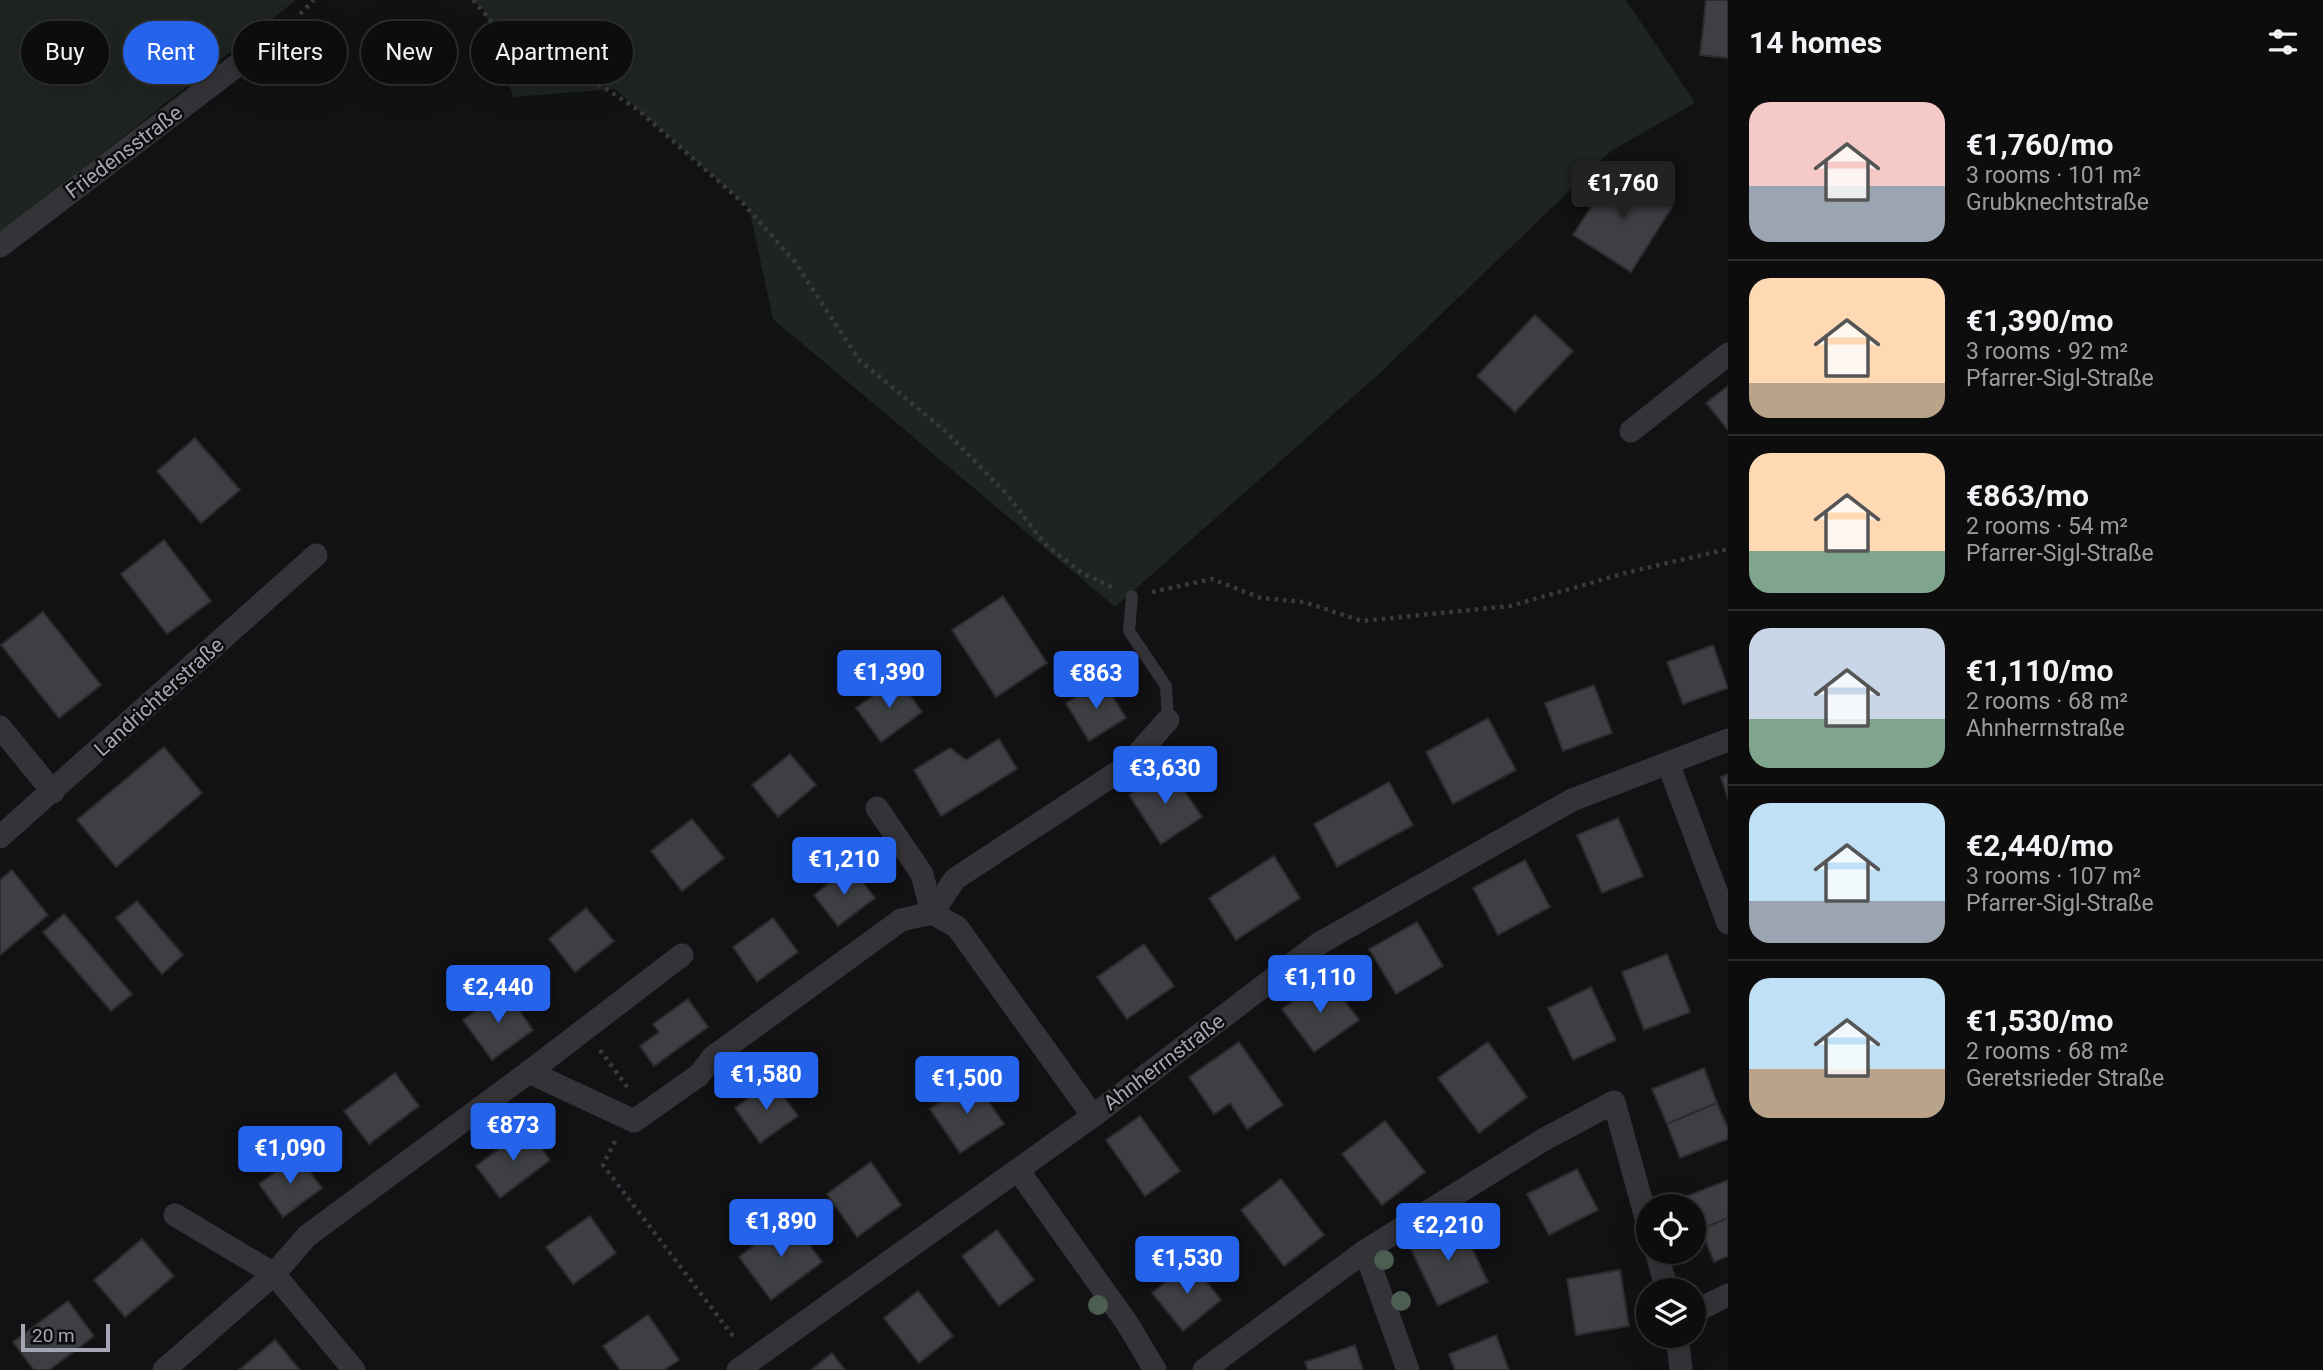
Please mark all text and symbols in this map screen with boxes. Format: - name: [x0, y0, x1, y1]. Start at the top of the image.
- chip: Buy: [21, 21, 109, 84]
- chip: Rent: [123, 21, 219, 84]
- chip: Filters: [233, 21, 347, 84]
- chip: New: [361, 21, 457, 84]
- chip: Apartment: [471, 21, 633, 84]
- icon: filters: [2264, 23, 2302, 61]
- text: 14 homes: [1749, 25, 1882, 60]
- street label: Friedensstraße: [61, 100, 187, 204]
- text: €1,760/mo: [1966, 127, 2114, 162]
- icon: home: [1805, 130, 1889, 214]
- pin: €1,760: [1566, 162, 1680, 221]
- text: 3 rooms · 101 m²: [1966, 162, 2141, 189]
- text: €1,760: [1587, 170, 1659, 197]
- text: Grubknechtstraße: [1966, 189, 2149, 216]
- text: €1,390/mo: [1966, 303, 2114, 338]
- icon: home: [1805, 306, 1889, 390]
- text: 3 rooms · 92 m²: [1966, 338, 2128, 365]
- text: Pfarrer-Sigl-Straße: [1966, 365, 2154, 392]
- text: €863/mo: [1966, 478, 2089, 513]
- icon: home: [1805, 481, 1889, 565]
- text: 2 rooms · 54 m²: [1966, 513, 2128, 540]
- text: Pfarrer-Sigl-Straße: [1966, 540, 2154, 567]
- street label: Landrichterstraße: [89, 633, 229, 761]
- pin: €1,390: [832, 650, 946, 710]
- pin: €863: [1055, 652, 1137, 711]
- text: €1,110/mo: [1966, 653, 2114, 688]
- icon: home: [1805, 656, 1889, 740]
- text: €1,390: [853, 659, 925, 686]
- text: €863: [1070, 660, 1122, 687]
- text: 2 rooms · 68 m²: [1966, 688, 2128, 715]
- text: Ahnherrnstraße: [1966, 715, 2125, 742]
- pin: €3,630: [1108, 746, 1222, 806]
- text: €3,630: [1129, 755, 1201, 782]
- text: €2,440/mo: [1966, 828, 2114, 863]
- icon: home: [1805, 831, 1889, 915]
- pin: €1,210: [787, 838, 901, 897]
- text: €1,210: [808, 846, 880, 873]
- text: 3 rooms · 107 m²: [1966, 863, 2141, 890]
- text: Pfarrer-Sigl-Straße: [1966, 890, 2154, 917]
- pin: €1,110: [1263, 956, 1377, 1015]
- text: €1,110: [1284, 964, 1356, 991]
- pin: €2,440: [441, 965, 555, 1025]
- text: €2,440: [462, 974, 534, 1001]
- text: €1,530/mo: [1966, 1003, 2114, 1038]
- icon: home: [1805, 1006, 1889, 1090]
- street label: Ahnherrnstraße: [1099, 1009, 1229, 1115]
- text: 2 rooms · 68 m²: [1966, 1038, 2128, 1065]
- pin: €1,580: [709, 1052, 823, 1112]
- pin: €1,500: [910, 1056, 1024, 1116]
- text: €1,580: [730, 1061, 802, 1088]
- text: €1,500: [931, 1065, 1003, 1092]
- text: Geretsrieder Straße: [1966, 1065, 2164, 1092]
- pin: €873: [472, 1104, 554, 1163]
- text: €873: [487, 1112, 539, 1139]
- pin: €1,090: [233, 1126, 347, 1186]
- text: €1,090: [254, 1135, 326, 1162]
- map controls: [1636, 1194, 1706, 1348]
- button: locate: [1636, 1194, 1706, 1264]
- pin: €1,890: [724, 1200, 838, 1259]
- pin: €2,210: [1391, 1204, 1505, 1263]
- text: €1,890: [745, 1208, 817, 1235]
- text: €2,210: [1412, 1212, 1484, 1239]
- pin: €1,530: [1130, 1236, 1244, 1296]
- text: €1,530: [1151, 1245, 1223, 1272]
- button: layers: [1636, 1278, 1706, 1348]
- scale bar: [21, 1321, 110, 1353]
- text: 20 m: [32, 1324, 75, 1347]

